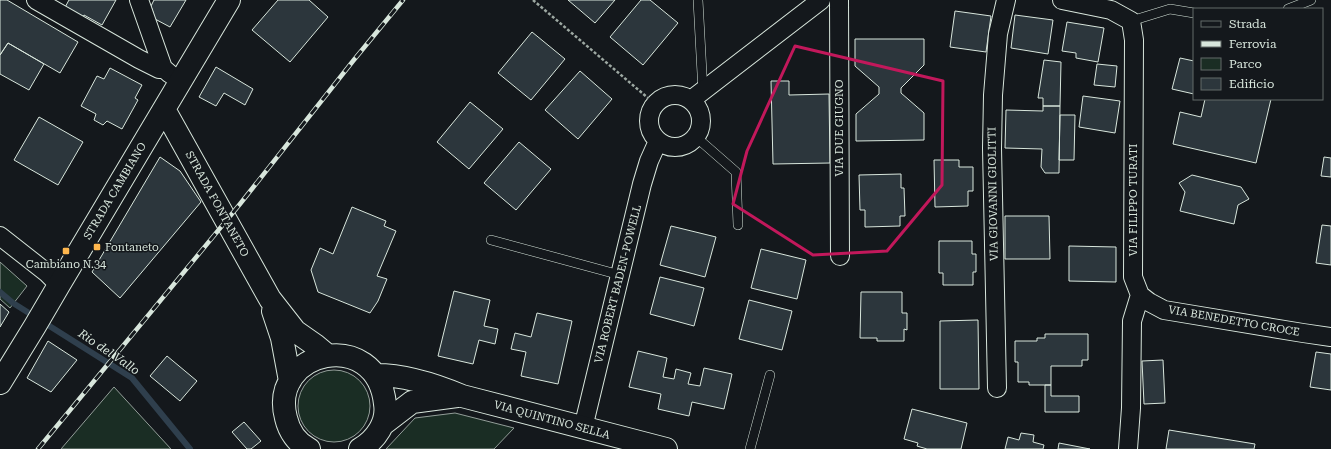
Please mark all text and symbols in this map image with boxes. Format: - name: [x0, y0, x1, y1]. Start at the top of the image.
- legend: [1193, 8, 1323, 100]
- text: Strada: [1229, 17, 1267, 31]
- text: Ferrovia: [1229, 37, 1277, 51]
- text: Parco: [1229, 57, 1262, 71]
- text: Edificio: [1229, 77, 1274, 91]
- street label: VIA DUE GIUGNO: [833, 79, 846, 176]
- street label: VIA GIOVANNI GIOLITTI: [985, 127, 1001, 261]
- street label: STRADA CAMBIANO: [81, 140, 149, 242]
- street label: VIA FILIPPO TURATI: [1127, 144, 1140, 256]
- street label: STRADA FONTANETO: [183, 149, 252, 259]
- street label: VIA ROBERT BADEN-POWELL: [592, 203, 644, 364]
- place label: Fontaneto: [105, 241, 159, 254]
- marker: Fontaneto: [92, 242, 102, 252]
- marker: Cambiano N.34: [61, 246, 71, 256]
- place label: Cambiano N.34: [26, 258, 107, 271]
- street label: VIA BENEDETTO CROCE: [1167, 303, 1301, 339]
- water label: Rio del Vallo: [75, 326, 142, 378]
- street label: VIA QUINTINO SELLA: [492, 398, 612, 442]

